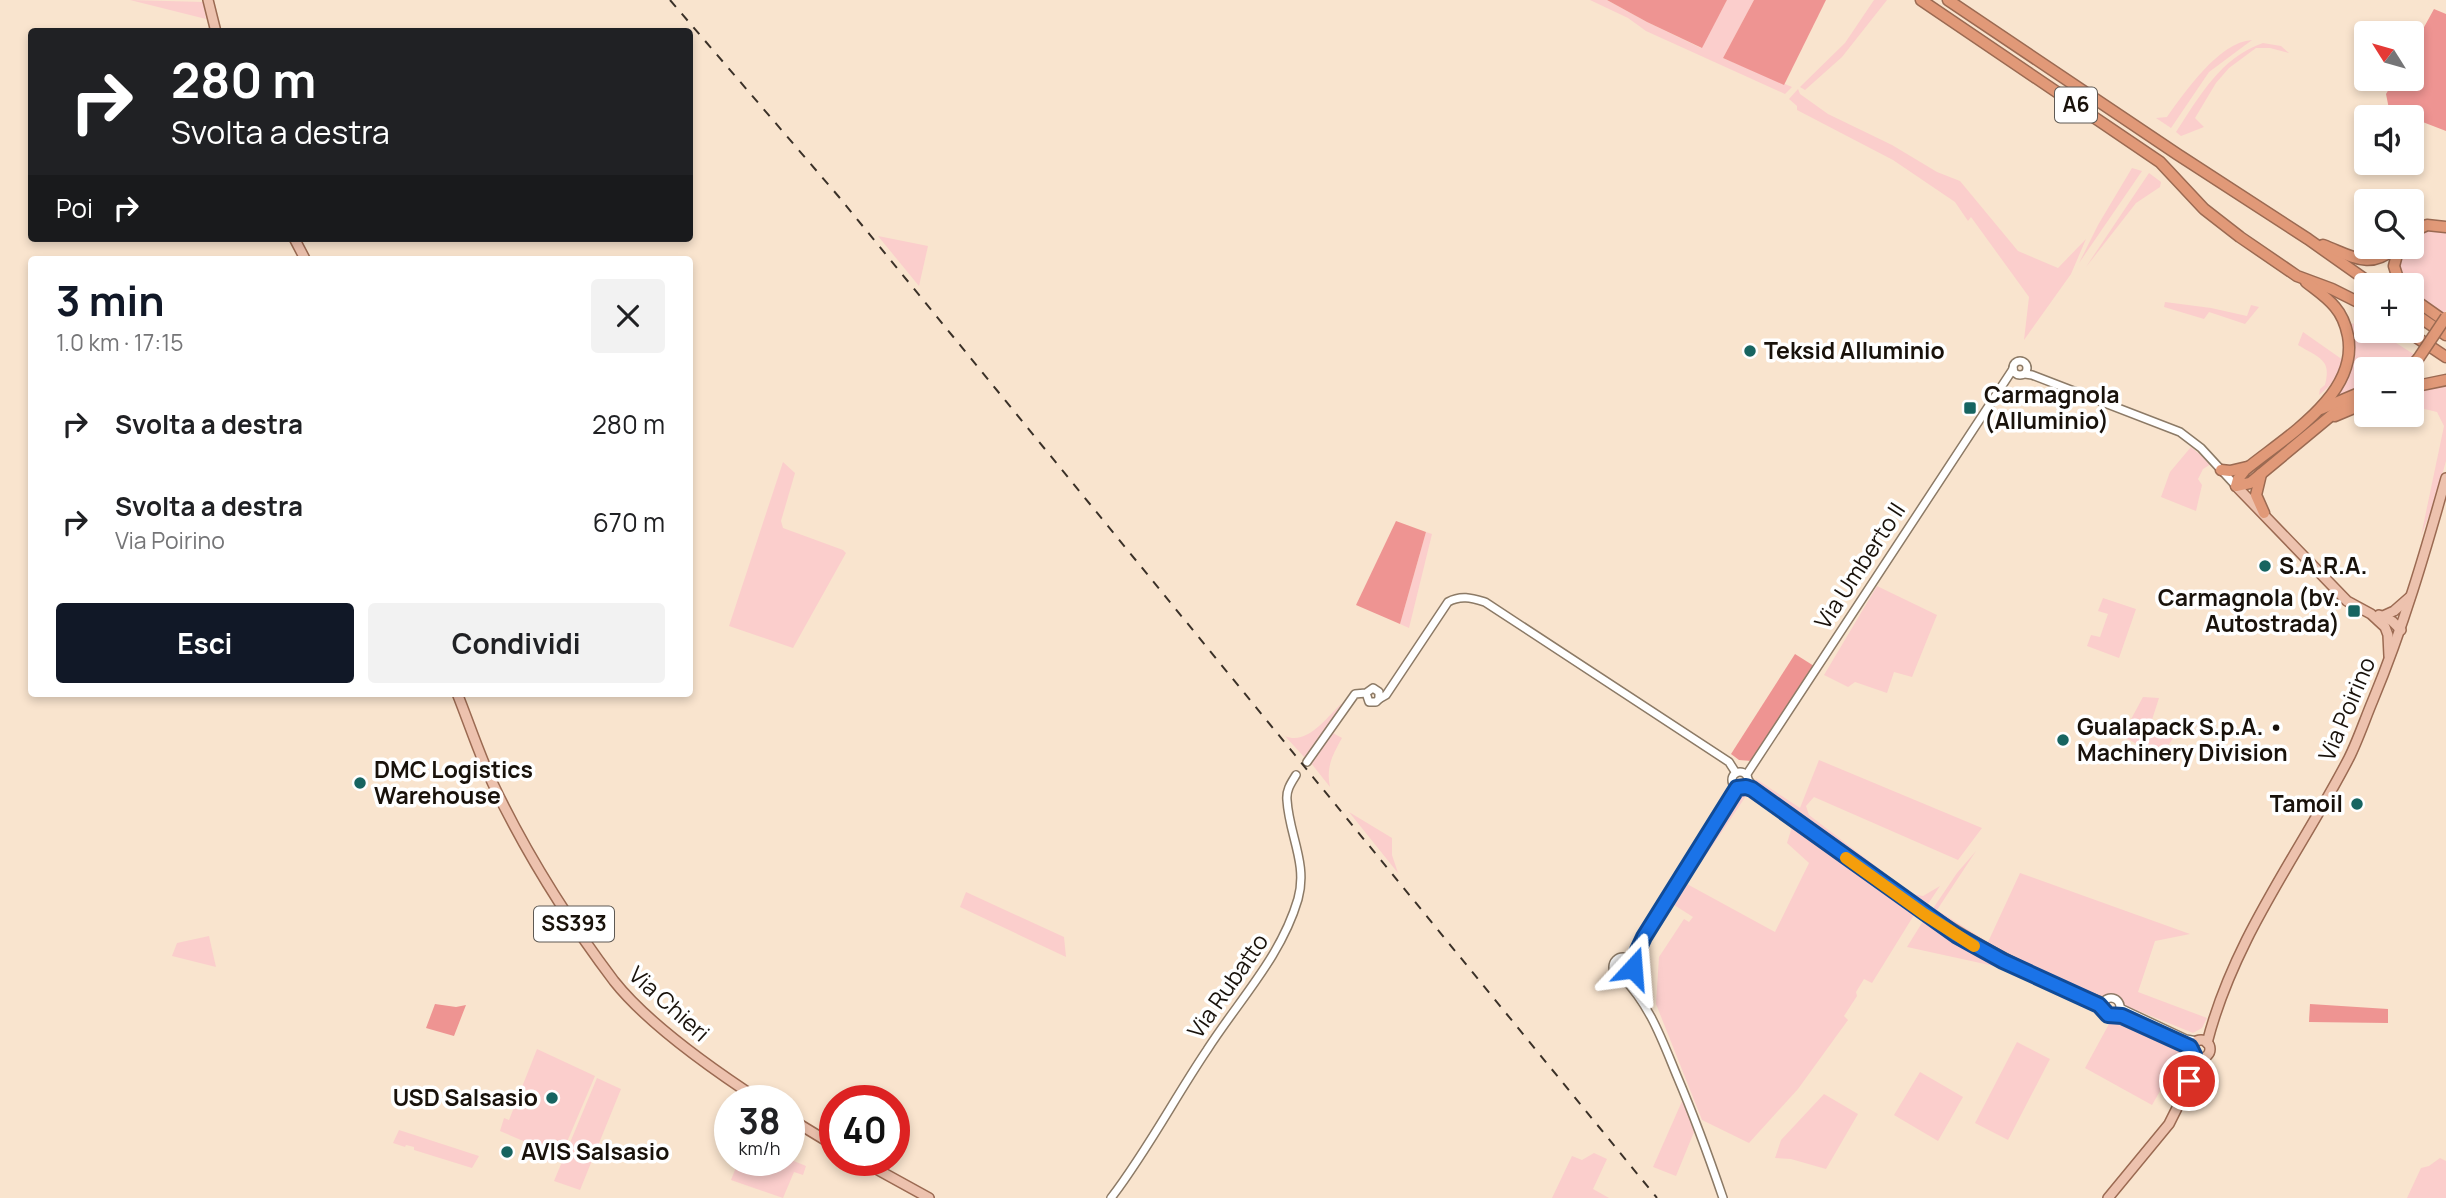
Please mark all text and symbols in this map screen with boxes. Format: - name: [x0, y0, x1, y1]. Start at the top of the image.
- north arrow: [2354, 21, 2424, 91]
- map controls: [2354, 21, 2424, 427]
- text: 280 m: [171, 46, 316, 113]
- icon: right: [56, 56, 147, 147]
- road number: A6: [2055, 88, 2097, 122]
- button: sound: [2354, 105, 2424, 175]
- text: Svolta a destra: [171, 110, 390, 154]
- icon: right: [107, 189, 145, 227]
- button: search: [2354, 189, 2424, 259]
- text: Poi: [56, 190, 93, 226]
- text: 3 min: [56, 271, 165, 329]
- button: +: [2354, 273, 2424, 343]
- button: close: [591, 279, 665, 353]
- text: 1.0 km · 17:15: [56, 326, 183, 358]
- place label: Teksid Alluminio: [1764, 334, 1945, 366]
- marker: Teksid Alluminio: [1742, 343, 1758, 359]
- button: −: [2354, 357, 2424, 427]
- place label: Carmagnola (Alluminio): [1984, 378, 2120, 436]
- marker: Carmagnola (Alluminio): [1962, 400, 1978, 416]
- icon: right: [56, 405, 94, 443]
- text: Svolta a destra: [115, 406, 303, 442]
- text: 280 m: [592, 406, 665, 442]
- text: Svolta a destra: [115, 488, 303, 524]
- street label: Via Umberto II: [1806, 496, 1912, 635]
- icon: right: [56, 503, 94, 541]
- text: 670 m: [593, 504, 665, 540]
- text: Via Poirino: [115, 524, 225, 556]
- place label: S.A.R.A.: [2279, 549, 2368, 581]
- marker: S.A.R.A.: [2257, 558, 2273, 574]
- place label: Carmagnola (bv. Autostrada): [2158, 581, 2340, 639]
- button: Esci: [56, 603, 354, 683]
- button: Condividi: [368, 603, 665, 683]
- marker: Carmagnola (bv. Autostrada): [2346, 603, 2362, 619]
- street label: Via Poirino: [2310, 652, 2382, 765]
- place label: Gualapack S.p.A. • Machinery Division: [2077, 710, 2288, 768]
- marker: Gualapack S.p.A. • Machinery Division: [2055, 732, 2071, 748]
- place label: DMC Logistics Warehouse: [374, 753, 533, 811]
- marker: DMC Logistics Warehouse: [352, 775, 368, 791]
- place label: Tamoil: [2270, 787, 2343, 819]
- marker: Tamoil: [2349, 796, 2365, 812]
- road number: SS393: [534, 906, 614, 942]
- street label: Via Rubatto: [1179, 927, 1275, 1044]
- position arrow: [1596, 931, 1670, 1005]
- street label: Via Chieri: [622, 958, 717, 1048]
- pin: [2159, 1051, 2219, 1111]
- icon: arrive: [2170, 1062, 2208, 1100]
- place label: USD Salsasio: [393, 1081, 538, 1113]
- speed limit sign: 40: [819, 1085, 910, 1176]
- marker: USD Salsasio: [544, 1090, 560, 1106]
- text: 38: [739, 1097, 780, 1145]
- place label: AVIS Salsasio: [521, 1135, 669, 1167]
- text: km/h: [739, 1136, 780, 1160]
- marker: AVIS Salsasio: [499, 1144, 515, 1160]

